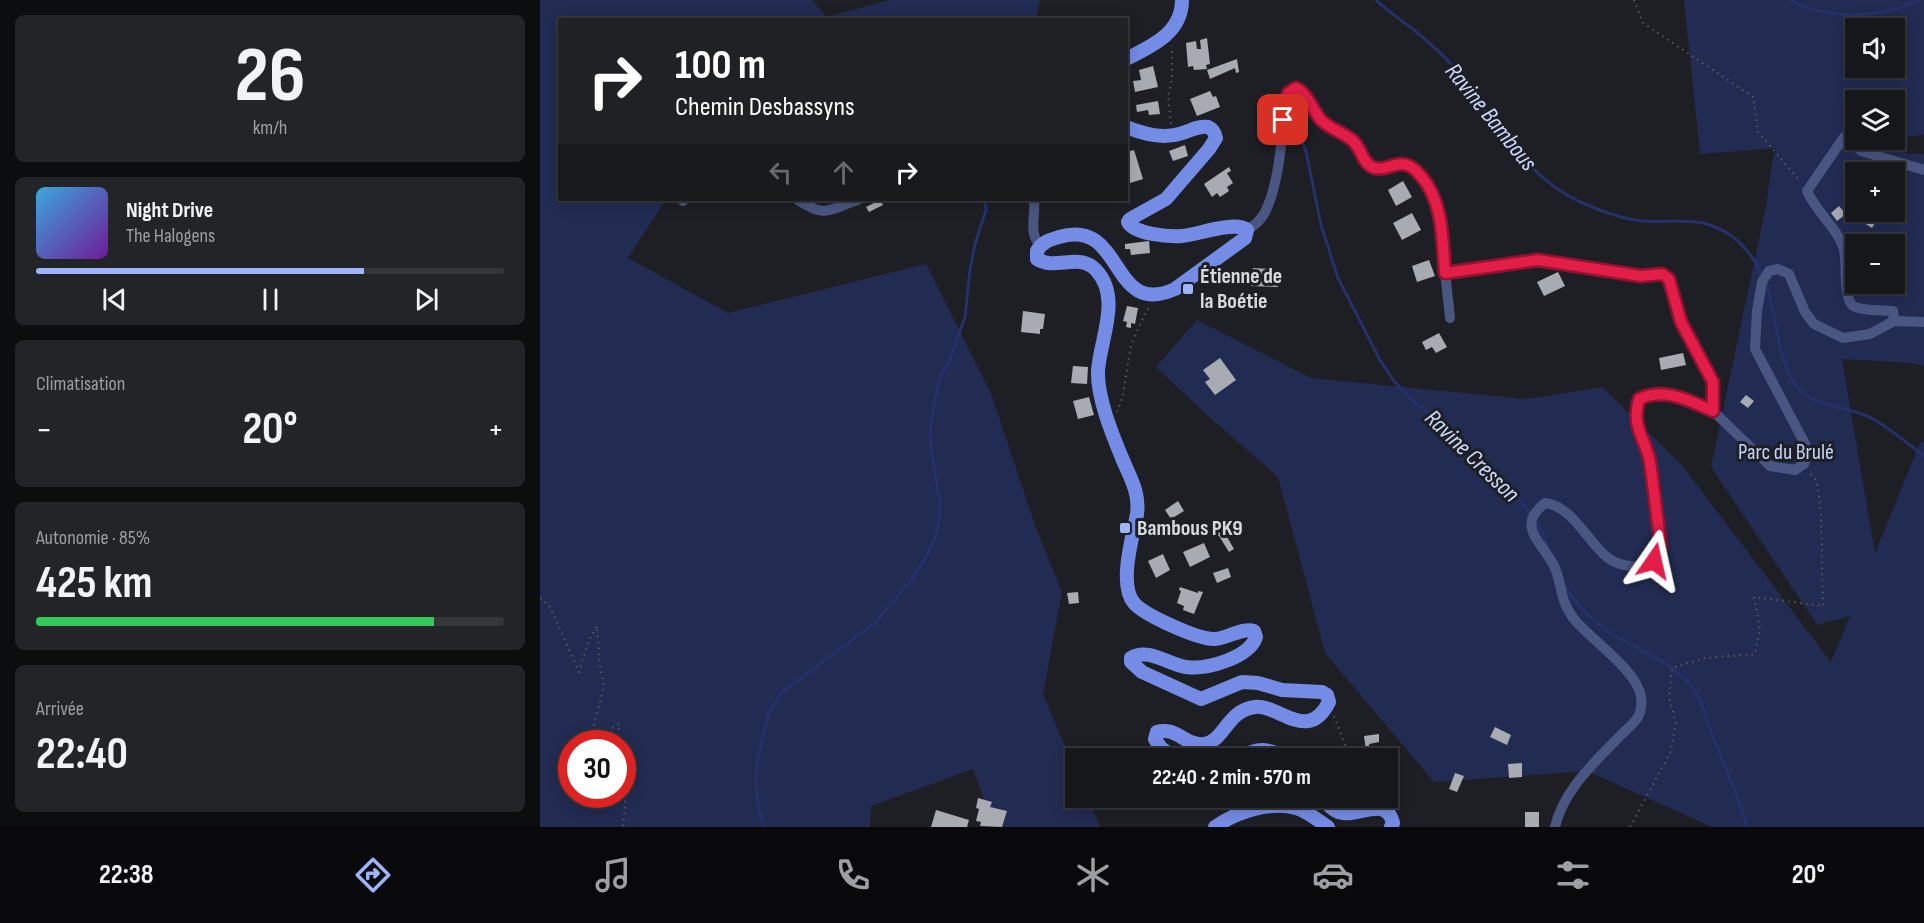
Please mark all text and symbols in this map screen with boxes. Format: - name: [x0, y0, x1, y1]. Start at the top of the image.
- map controls: [1845, 18, 1905, 294]
- button: sound: [1845, 18, 1905, 78]
- text: 26: [235, 30, 305, 123]
- text: 100 m: [675, 40, 766, 91]
- icon: right: [576, 42, 654, 120]
- water label: Ravine Bambous: [1439, 57, 1544, 177]
- button: layers: [1845, 90, 1905, 150]
- text: Chemin Desbassyns: [675, 91, 855, 123]
- pin: [1257, 94, 1308, 145]
- icon: arrive: [1266, 103, 1299, 136]
- text: km/h: [253, 116, 287, 140]
- icon: left: [764, 156, 797, 189]
- icon: ahead: [827, 156, 860, 189]
- icon: right: [890, 156, 923, 189]
- button: +: [1845, 162, 1905, 222]
- text: Night Drive: [126, 197, 213, 224]
- text: The Halogens: [126, 224, 215, 248]
- button: −: [1845, 234, 1905, 294]
- place label: Étienne de la Boétie: [1200, 263, 1282, 315]
- marker: Étienne de la Boétie: [1181, 282, 1195, 296]
- icon: previous: [98, 283, 131, 316]
- icon: pause: [254, 283, 287, 316]
- icon: next: [410, 283, 443, 316]
- text: Climatisation: [36, 372, 125, 396]
- text: 20°: [242, 402, 298, 457]
- water label: Ravine Cresson: [1419, 404, 1525, 508]
- text: −: [36, 410, 52, 450]
- text: +: [488, 410, 504, 450]
- park label: Parc du Brulé: [1738, 439, 1834, 466]
- place label: Bambous PK9: [1137, 515, 1243, 542]
- marker: Bambous PK9: [1118, 521, 1132, 535]
- text: Autonomie · 85%: [36, 526, 150, 550]
- position arrow: [1622, 529, 1686, 593]
- text: 425 km: [36, 556, 152, 611]
- text: Arrivée: [36, 697, 84, 721]
- text: 22:40: [36, 727, 128, 782]
- speed limit sign: 30: [558, 730, 636, 808]
- text: 22:40 · 2 min · 570 m: [1152, 764, 1311, 791]
- icon: directions: [352, 854, 394, 896]
- icon: music: [592, 854, 634, 896]
- icon: phone: [832, 854, 874, 896]
- icon: climate: [1072, 854, 1114, 896]
- icon: car: [1312, 854, 1354, 896]
- icon: filters: [1552, 854, 1594, 896]
- text: 22:38: [99, 859, 154, 891]
- text: 20°: [1792, 859, 1825, 891]

